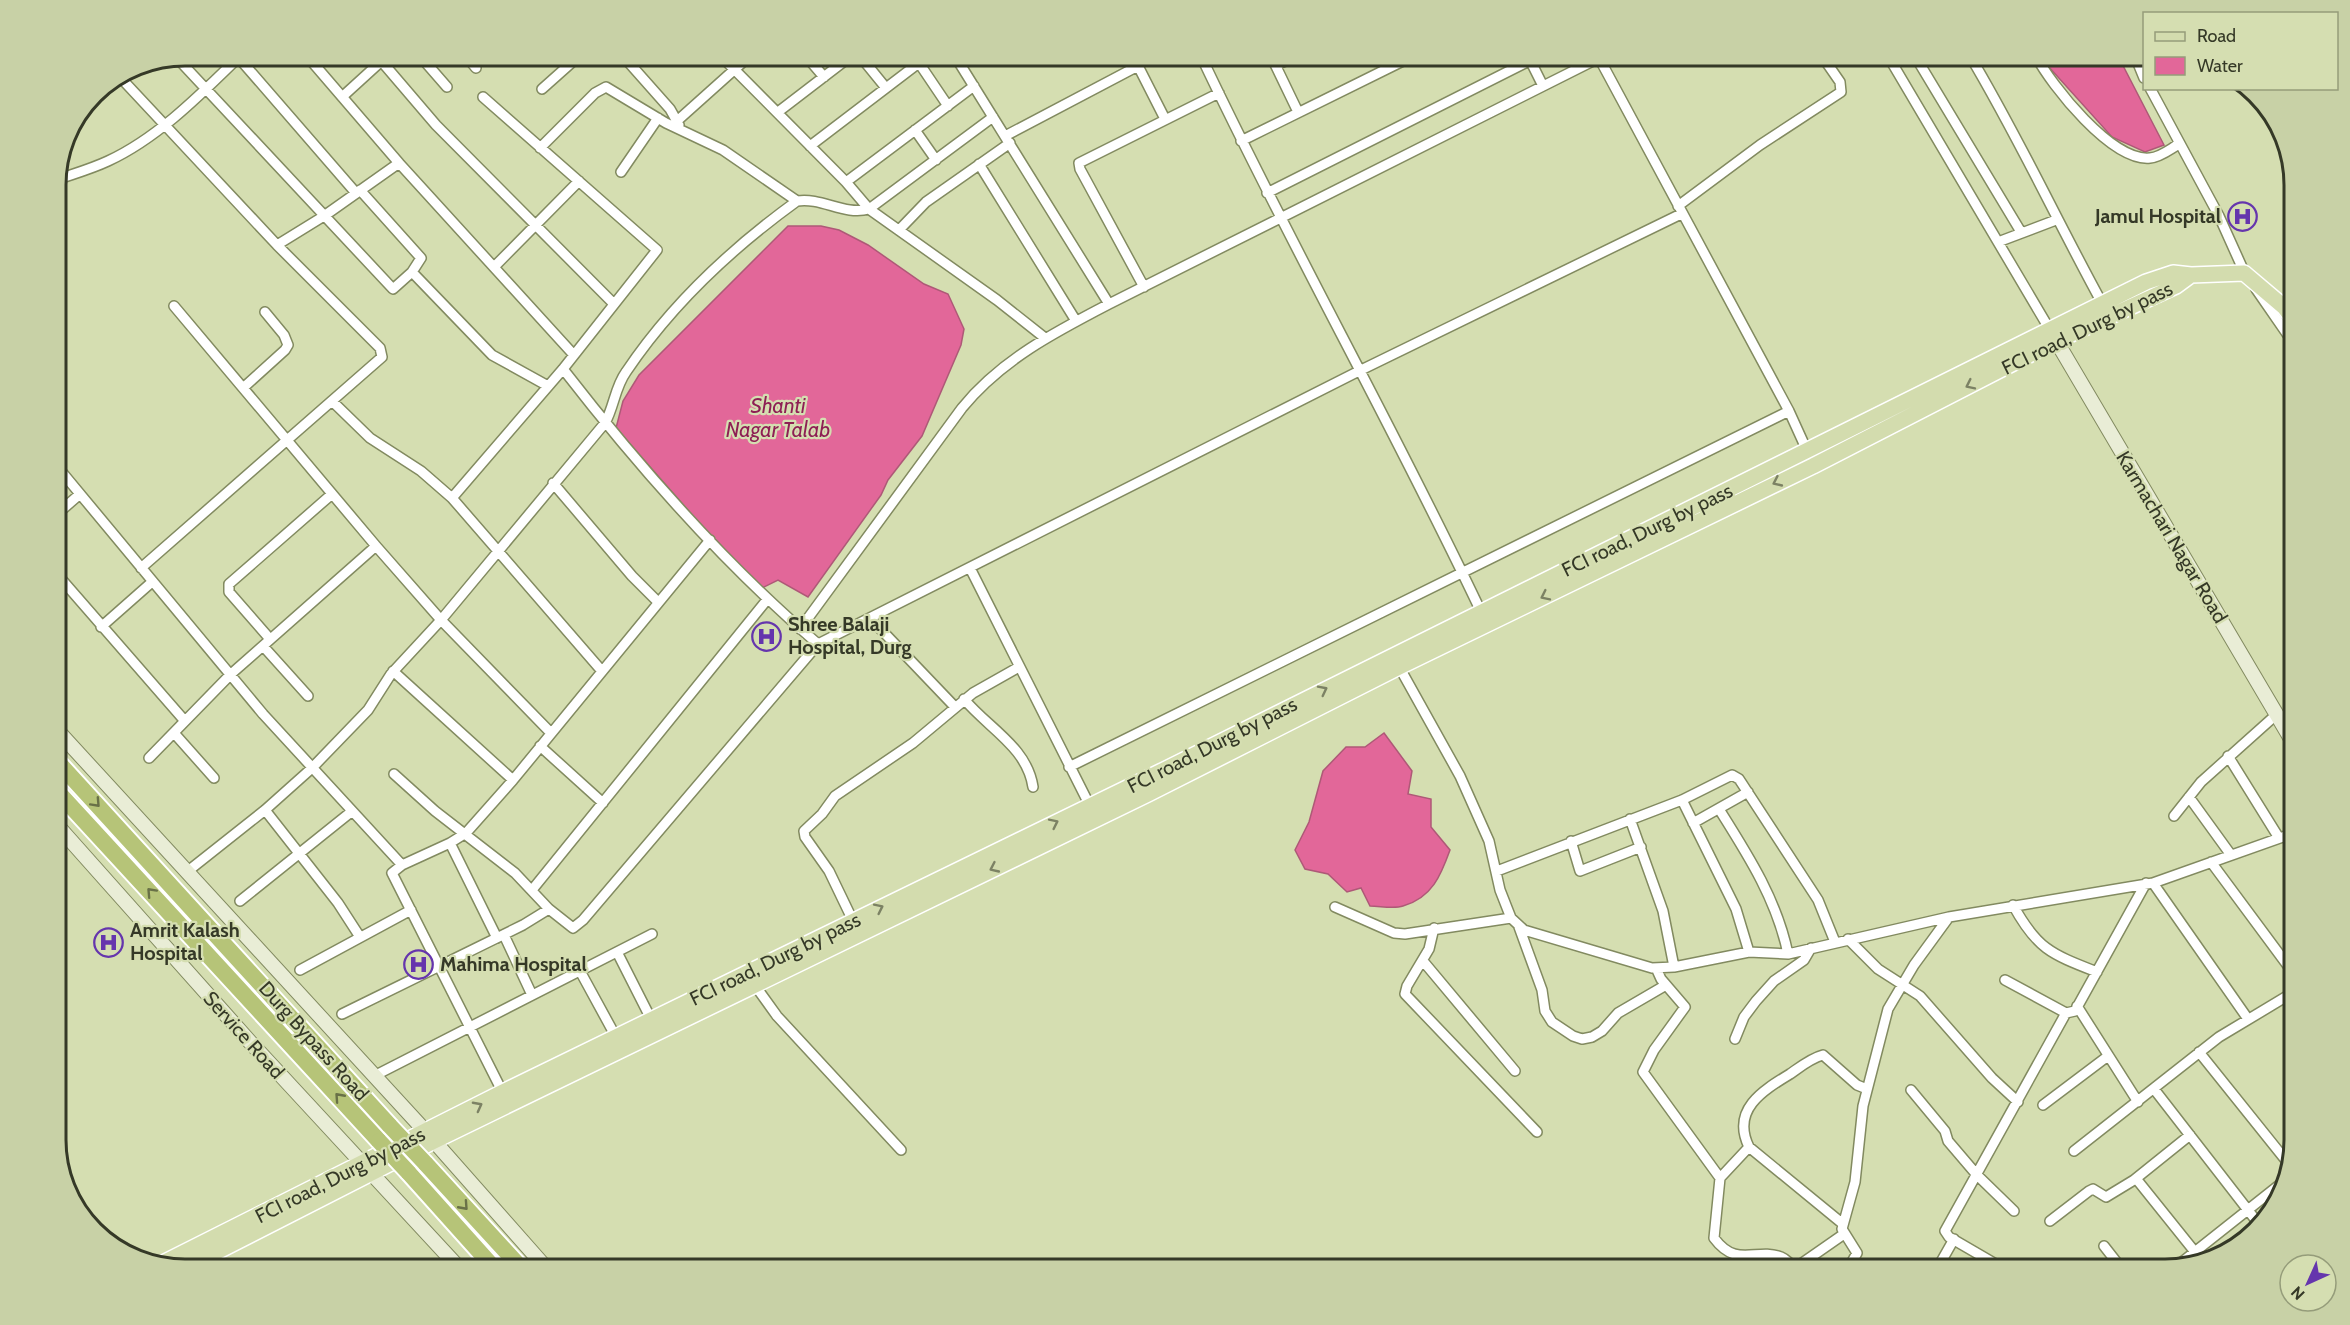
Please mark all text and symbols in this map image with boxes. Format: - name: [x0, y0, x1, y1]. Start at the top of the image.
- legend: [2143, 12, 2338, 90]
- text: Road: [2197, 25, 2236, 47]
- text: Water: [2197, 55, 2243, 77]
- hospital icon: Jamul Hospital: [2226, 200, 2258, 232]
- place label: Jamul Hospital: [2094, 204, 2221, 228]
- street label: FCI road, Durg by pass: [1998, 276, 2176, 380]
- one-way arrow: [1965, 378, 1976, 390]
- water label: Shanti Nagar Talab: [726, 393, 830, 442]
- street label: Karmachari Nagar Road: [2111, 447, 2233, 627]
- one-way arrow: [1772, 475, 1783, 487]
- street label: FCI road, Durg by pass: [1558, 478, 1736, 582]
- one-way arrow: [1540, 588, 1551, 600]
- place label: Shree Balaji Hospital, Durg: [788, 612, 912, 659]
- hospital icon: Shree Balaji Hospital, Durg: [751, 620, 783, 652]
- one-way arrow: [1316, 685, 1327, 697]
- street label: FCI road, Durg by pass: [1123, 692, 1301, 798]
- one-way arrow: [88, 795, 99, 806]
- one-way arrow: [1048, 819, 1059, 831]
- one-way arrow: [989, 861, 1000, 873]
- one-way arrow: [147, 888, 158, 899]
- one-way arrow: [872, 904, 883, 916]
- street label: FCI road, Durg by pass: [686, 907, 864, 1011]
- place label: Amrit Kalash Hospital: [130, 918, 240, 965]
- hospital icon: Amrit Kalash Hospital: [93, 926, 125, 958]
- hospital icon: Mahima Hospital: [403, 948, 435, 980]
- place label: Mahima Hospital: [440, 952, 587, 976]
- street label: Durg Bypass Road: [254, 976, 374, 1106]
- street label: Service Road: [198, 986, 290, 1084]
- one-way arrow: [335, 1094, 346, 1104]
- one-way arrow: [472, 1102, 482, 1113]
- street label: FCI road, Durg by pass: [251, 1122, 429, 1228]
- one-way arrow: [457, 1199, 468, 1210]
- north arrow: [2278, 1253, 2338, 1313]
- text: N: [2287, 1283, 2308, 1304]

